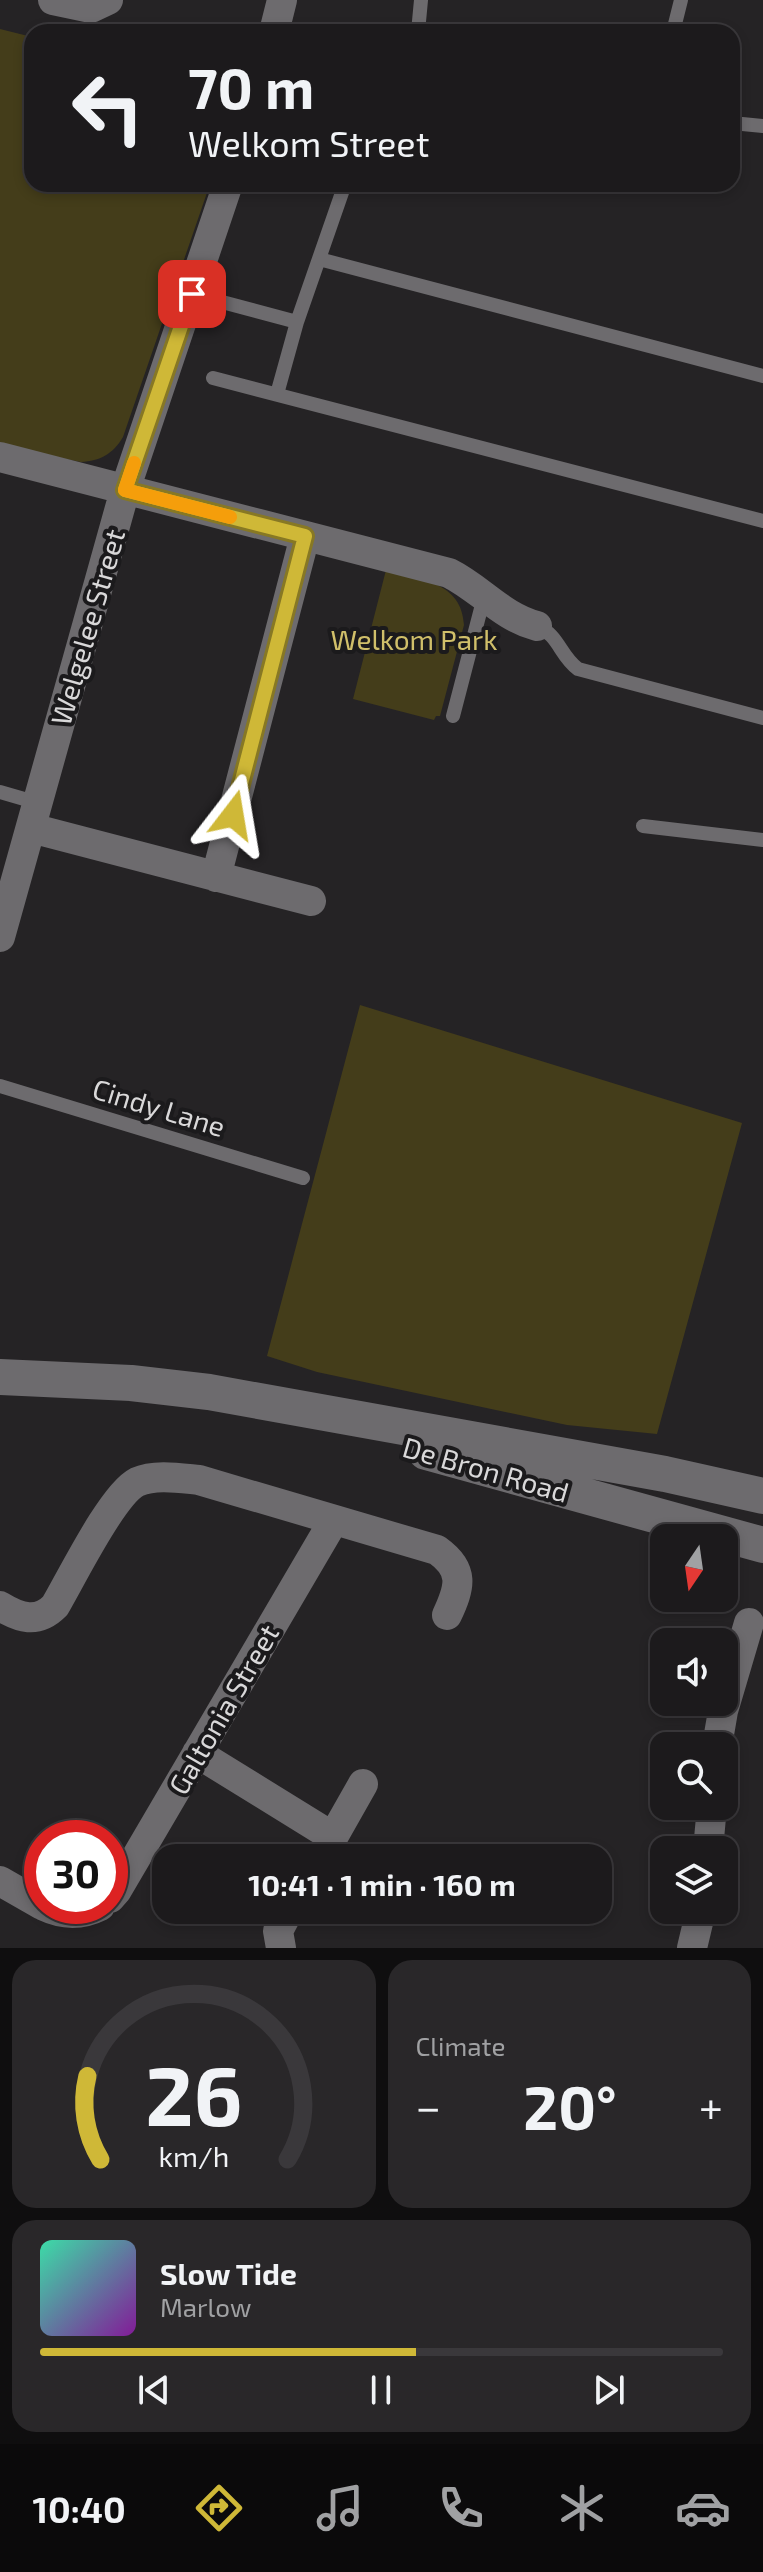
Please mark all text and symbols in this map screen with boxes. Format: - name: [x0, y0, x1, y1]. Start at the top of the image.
- text: 70 m: [188, 53, 314, 120]
- icon: left: [56, 56, 160, 160]
- text: Welkom Street: [188, 121, 429, 164]
- pin: [158, 260, 226, 328]
- icon: arrive: [170, 272, 214, 316]
- street label: Welgelee Street: [43, 525, 131, 729]
- park label: Welkom Park: [330, 622, 498, 656]
- position arrow: [191, 773, 275, 857]
- street label: Cindy Lane: [89, 1071, 229, 1143]
- street label: De Bron Road: [399, 1429, 573, 1509]
- north arrow: [650, 1524, 738, 1612]
- map controls: [650, 1524, 738, 1924]
- street label: Galtonia Street: [161, 1618, 285, 1800]
- button: sound: [650, 1628, 738, 1716]
- button: search: [650, 1732, 738, 1820]
- speed limit sign: 30: [24, 1820, 128, 1924]
- button: layers: [650, 1836, 738, 1924]
- text: 10:41 · 1 min · 160 m: [248, 1866, 516, 1902]
- text: Climate: [416, 2030, 505, 2061]
- text: 26: [145, 2043, 242, 2143]
- text: 20°: [523, 2070, 617, 2142]
- text: −: [416, 2079, 441, 2132]
- text: +: [699, 2079, 723, 2132]
- text: km/h: [158, 2138, 229, 2173]
- text: Slow Tide: [160, 2255, 297, 2291]
- text: Marlow: [160, 2291, 251, 2322]
- icon: previous: [132, 2368, 176, 2412]
- icon: pause: [359, 2368, 403, 2412]
- icon: next: [587, 2368, 631, 2412]
- icon: directions: [191, 2480, 247, 2536]
- icon: music: [312, 2480, 368, 2536]
- icon: phone: [433, 2480, 489, 2536]
- icon: climate: [554, 2480, 610, 2536]
- icon: car: [675, 2480, 731, 2536]
- text: 10:40: [32, 2487, 126, 2530]

